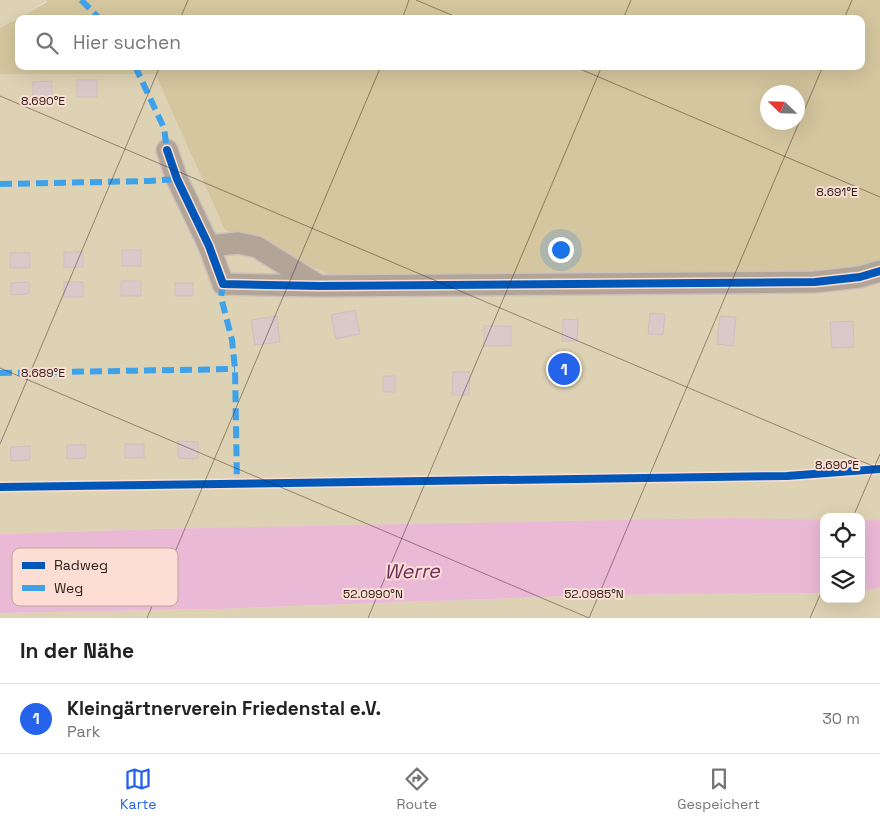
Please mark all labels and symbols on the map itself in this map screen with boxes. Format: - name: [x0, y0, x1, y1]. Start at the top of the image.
- north arrow: [760, 85, 805, 130]
- text: 8.690°E: [21, 93, 65, 109]
- text: 8.691°E: [816, 184, 858, 200]
- your location: [548, 237, 574, 263]
- pin: 1: [548, 350, 580, 388]
- text: 8.689°E: [21, 365, 65, 381]
- text: 8.690°E: [815, 457, 859, 473]
- legend: [12, 548, 178, 606]
- text: Radweg: [54, 556, 108, 574]
- water label: Werre: [384, 557, 441, 584]
- text: Weg: [54, 579, 83, 597]
- text: 52.0990°N: [343, 586, 403, 602]
- text: 52.0985°N: [564, 586, 624, 602]

